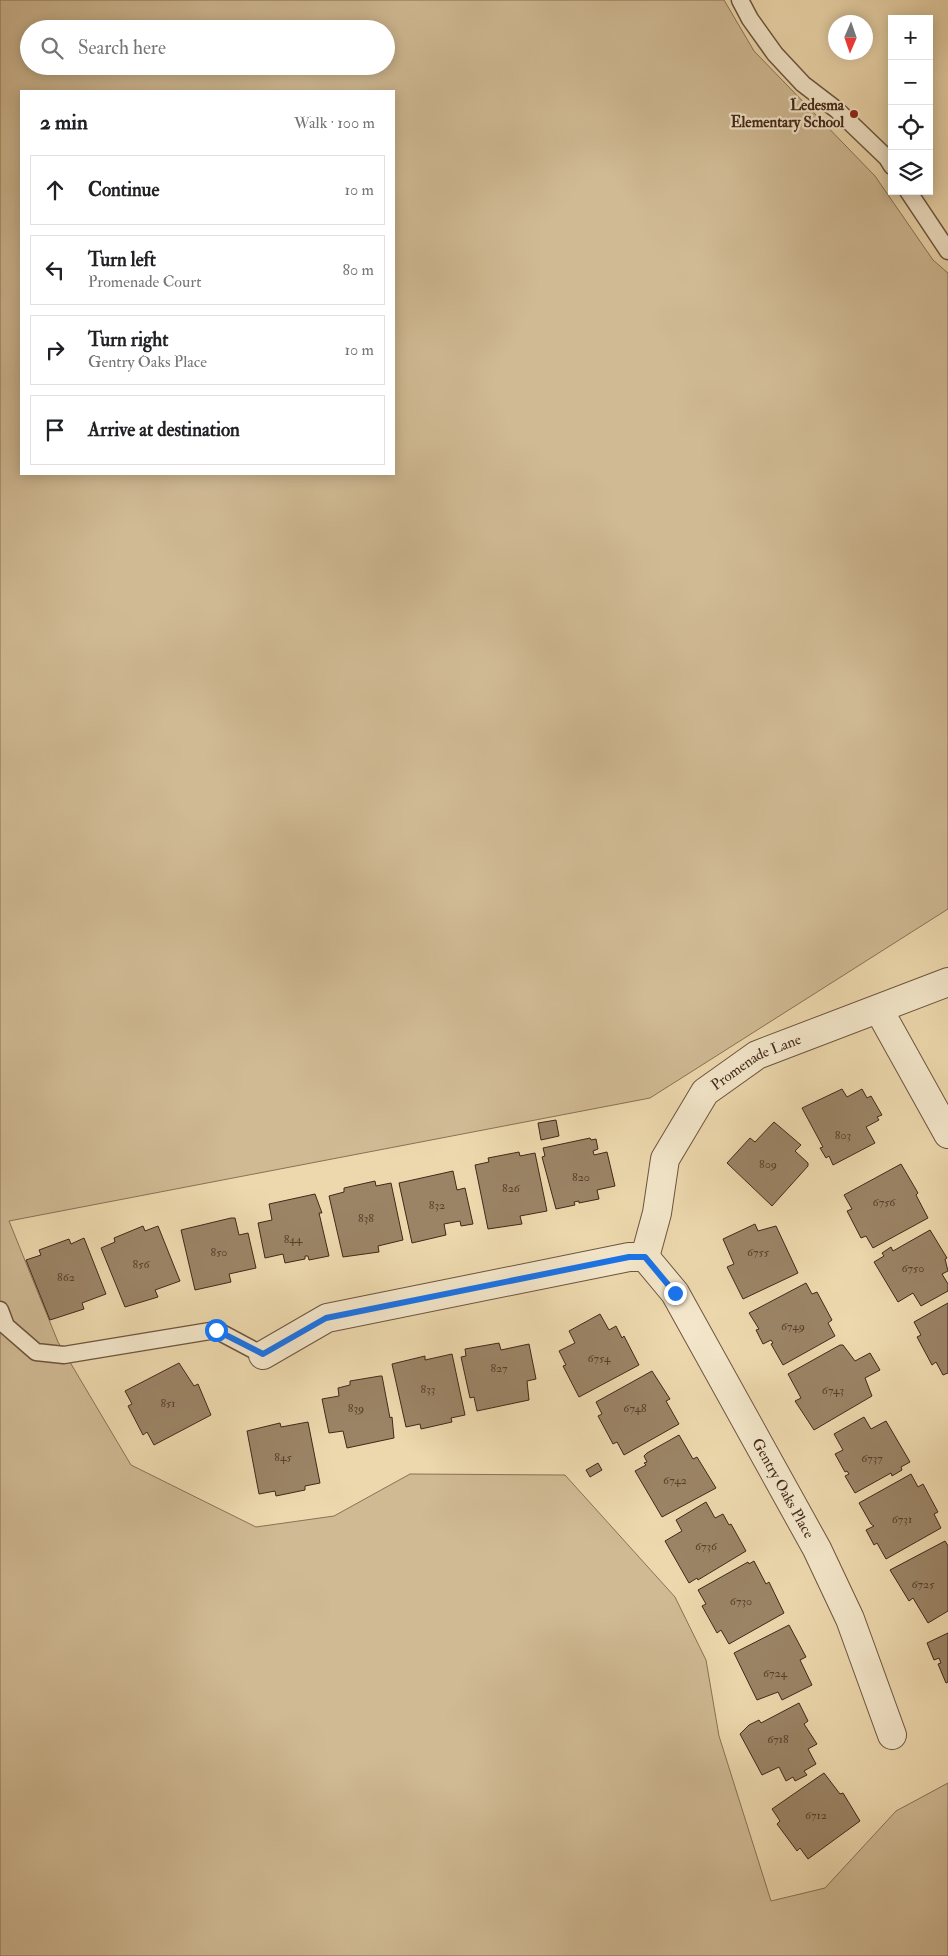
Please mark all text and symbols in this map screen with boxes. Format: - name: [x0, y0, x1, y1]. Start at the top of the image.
- north arrow: [828, 15, 873, 60]
- map controls: [888, 15, 933, 195]
- button: +: [888, 15, 933, 60]
- search box: [20, 20, 395, 75]
- icon: search: [38, 34, 66, 62]
- text: Search here: [78, 36, 166, 60]
- button: −: [888, 60, 933, 105]
- place label: Ledesma Elementary School: [731, 96, 845, 133]
- button: locate: [888, 105, 933, 150]
- marker: Ledesma Elementary School: [848, 108, 860, 120]
- text: 2 min: [40, 109, 88, 136]
- text: Walk · 100 m: [294, 113, 375, 133]
- button: layers: [888, 150, 933, 195]
- icon: ahead: [41, 176, 69, 204]
- text: Continue: [88, 178, 159, 202]
- text: 10 m: [344, 180, 374, 200]
- text: Turn left: [88, 248, 156, 272]
- icon: left: [41, 256, 69, 284]
- text: 80 m: [343, 260, 374, 280]
- text: Promenade Court: [88, 272, 201, 292]
- text: Turn right: [88, 328, 168, 352]
- icon: right: [41, 336, 69, 364]
- text: 10 m: [344, 340, 374, 360]
- text: Gentry Oaks Place: [88, 352, 207, 372]
- icon: arrive: [41, 416, 69, 444]
- text: Arrive at destination: [88, 418, 240, 442]
- street label: Promenade Lane: [707, 1030, 804, 1095]
- house number: 803: [835, 1128, 851, 1143]
- house number: 809: [759, 1157, 777, 1172]
- house number: 820: [572, 1170, 590, 1185]
- house number: 826: [502, 1181, 521, 1196]
- house number: 6756: [873, 1195, 896, 1210]
- house number: 832: [429, 1198, 445, 1213]
- house number: 838: [358, 1211, 374, 1226]
- house number: 844: [284, 1232, 303, 1247]
- house number: 850: [211, 1245, 227, 1260]
- house number: 6755: [747, 1245, 770, 1260]
- house number: 856: [133, 1257, 150, 1272]
- house number: 6750: [902, 1261, 924, 1276]
- house number: 862: [57, 1270, 75, 1285]
- route end: [664, 1282, 687, 1305]
- route start: [205, 1319, 228, 1342]
- house number: 6749: [781, 1319, 805, 1334]
- house number: 6754: [588, 1351, 611, 1366]
- house number: 827: [490, 1361, 508, 1376]
- house number: 833: [421, 1382, 435, 1397]
- house number: 6743: [822, 1383, 844, 1398]
- house number: 851: [160, 1396, 176, 1411]
- house number: 839: [348, 1401, 364, 1416]
- house number: 6748: [623, 1401, 647, 1416]
- street label: Gentry Oaks Place: [747, 1435, 818, 1542]
- house number: 845: [274, 1450, 292, 1465]
- house number: 6737: [861, 1451, 883, 1466]
- house number: 6742: [663, 1473, 687, 1488]
- house number: 6731: [892, 1512, 912, 1527]
- house number: 6736: [695, 1539, 718, 1554]
- house number: 6725: [912, 1577, 935, 1592]
- house number: 6730: [730, 1594, 752, 1609]
- house number: 6724: [763, 1666, 788, 1681]
- house number: 6718: [767, 1732, 789, 1747]
- house number: 6712: [805, 1808, 827, 1823]

